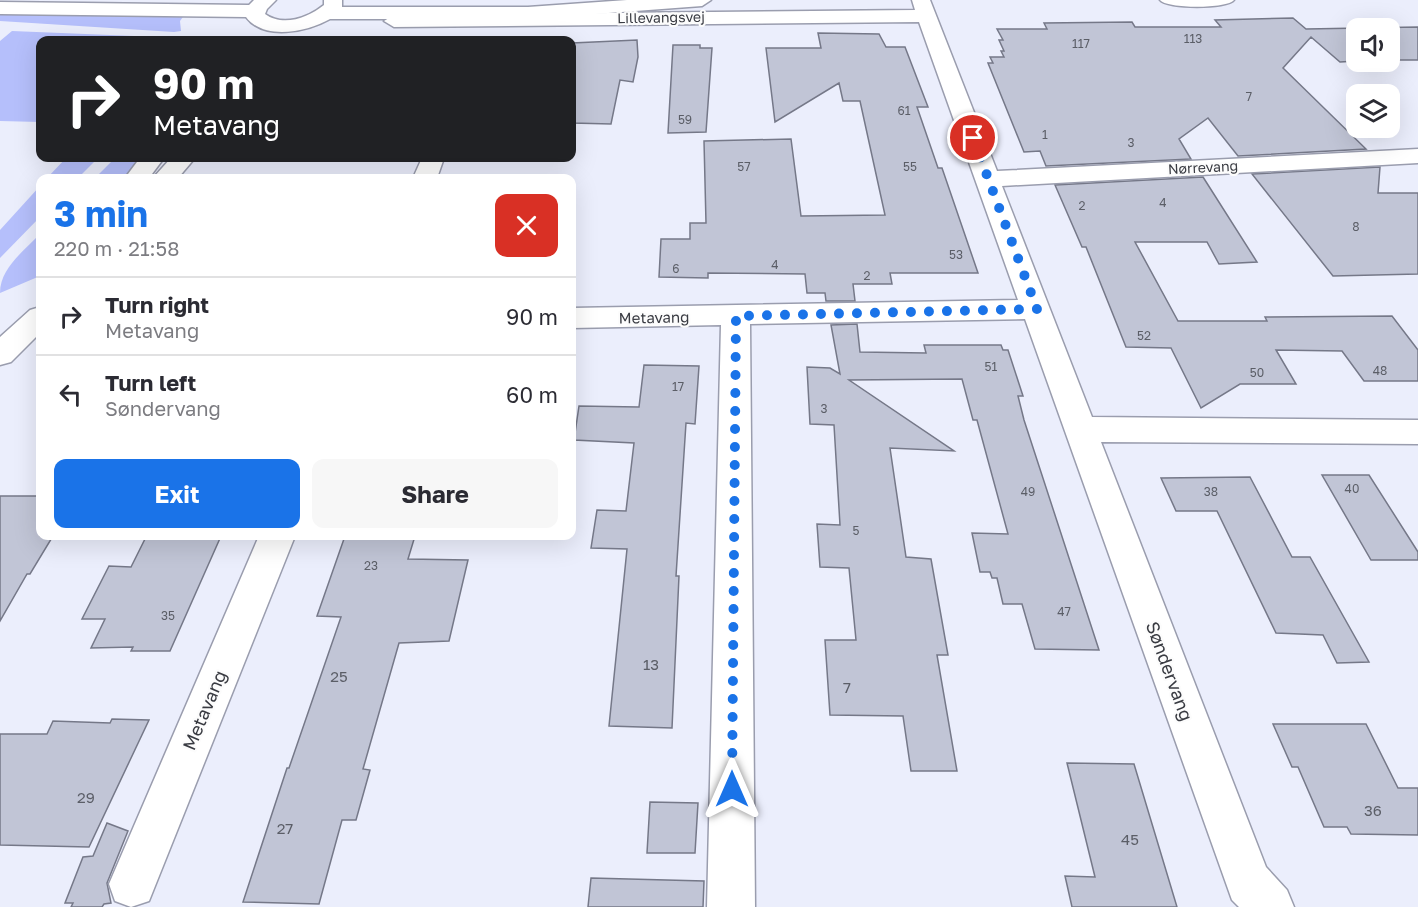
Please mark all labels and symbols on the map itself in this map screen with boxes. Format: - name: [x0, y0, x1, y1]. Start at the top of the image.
- street label: Lillevangsvej: [617, 8, 705, 26]
- house number: 113: [1184, 31, 1202, 46]
- house number: 117: [1072, 36, 1090, 51]
- house number: 7: [1246, 89, 1252, 104]
- house number: 61: [897, 103, 911, 118]
- house number: 59: [678, 112, 692, 127]
- pin: [947, 112, 998, 163]
- house number: 1: [1042, 127, 1048, 142]
- house number: 3: [1127, 135, 1135, 150]
- street label: Nørrevang: [1167, 157, 1239, 177]
- house number: 57: [737, 159, 751, 174]
- house number: 55: [903, 159, 917, 174]
- house number: 4: [1159, 195, 1167, 210]
- house number: 2: [1079, 198, 1086, 213]
- house number: 8: [1352, 219, 1360, 234]
- house number: 53: [949, 247, 963, 262]
- house number: 4: [771, 257, 779, 272]
- house number: 6: [672, 261, 680, 276]
- house number: 2: [864, 268, 871, 283]
- street label: Metavang: [619, 307, 689, 327]
- house number: 52: [1137, 328, 1151, 343]
- house number: 51: [985, 359, 998, 374]
- house number: 48: [1373, 363, 1387, 378]
- house number: 50: [1250, 365, 1264, 380]
- house number: 17: [672, 379, 684, 394]
- house number: 3: [820, 401, 828, 416]
- house number: 40: [1345, 481, 1359, 496]
- house number: 49: [1021, 484, 1035, 499]
- house number: 38: [1204, 484, 1218, 499]
- house number: 5: [853, 523, 860, 538]
- house number: 23: [364, 558, 378, 573]
- house number: 47: [1057, 604, 1071, 619]
- house number: 35: [161, 608, 175, 623]
- street label: Søndervang: [1142, 618, 1198, 724]
- house number: 13: [643, 655, 659, 673]
- street label: Metavang: [177, 667, 231, 753]
- house number: 25: [330, 667, 348, 685]
- house number: 7: [843, 678, 851, 696]
- position arrow: [700, 757, 764, 821]
- house number: 29: [77, 788, 95, 806]
- house number: 36: [1364, 801, 1382, 819]
- house number: 27: [277, 819, 293, 837]
- house number: 45: [1121, 830, 1139, 848]

